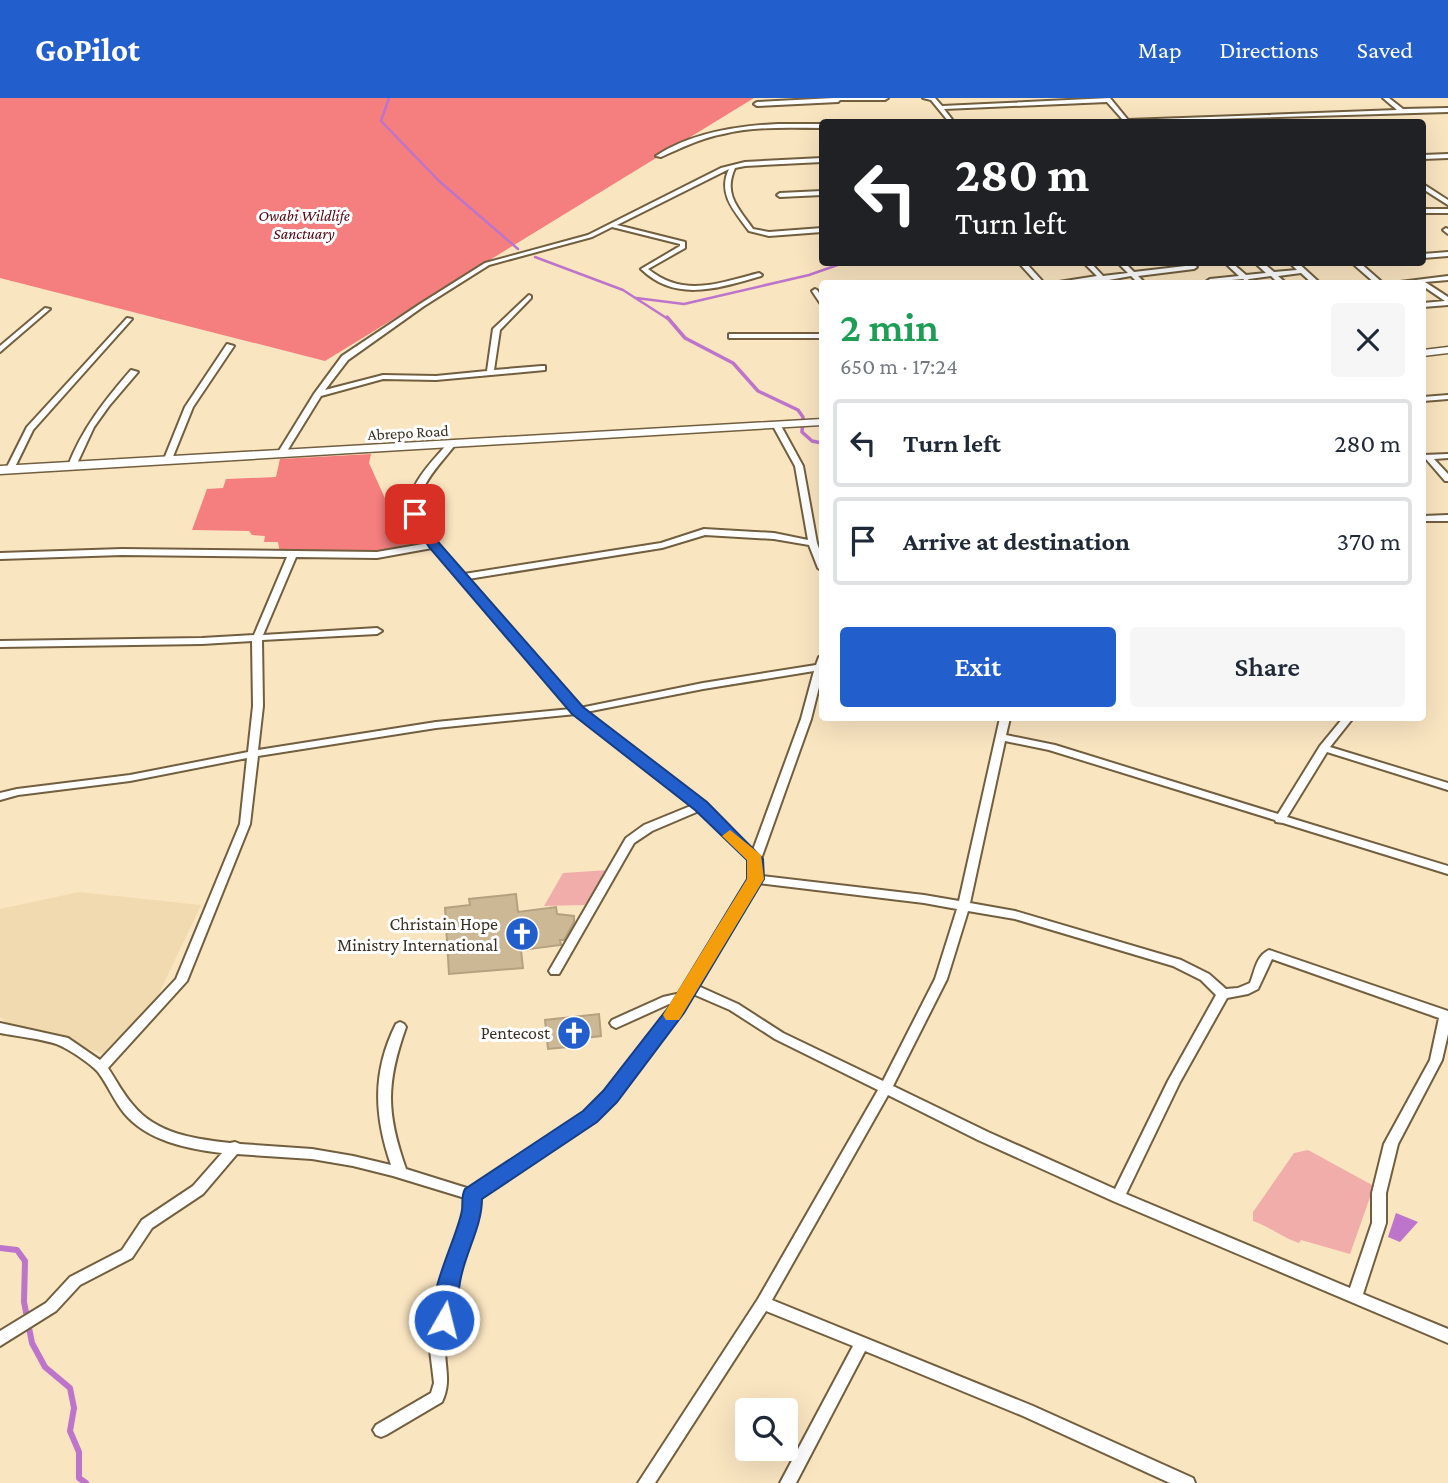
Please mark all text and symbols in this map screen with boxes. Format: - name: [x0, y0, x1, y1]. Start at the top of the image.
- text: GoPilot: [35, 31, 140, 68]
- text: Map: [1138, 36, 1182, 63]
- text: Directions: [1220, 36, 1319, 63]
- text: Saved: [1357, 36, 1413, 63]
- icon: left: [840, 147, 931, 238]
- text: 280 m: [955, 147, 1089, 202]
- text: Turn left: [955, 205, 1066, 241]
- park label: Owabi Wildlife Sanctuary: [258, 207, 350, 243]
- text: 2 min: [840, 303, 939, 350]
- button: close: [1331, 303, 1405, 377]
- text: 650 m · 17:24: [840, 353, 958, 379]
- street label: Abrepo Road: [367, 422, 450, 444]
- icon: left: [844, 424, 882, 462]
- text: Turn left: [903, 429, 1001, 458]
- text: 280 m: [1334, 429, 1401, 458]
- pin: [385, 484, 445, 544]
- icon: arrive: [396, 495, 434, 533]
- icon: arrive: [844, 522, 882, 560]
- text: Arrive at destination: [903, 527, 1130, 556]
- text: 370 m: [1337, 527, 1401, 556]
- button: Exit: [840, 627, 1116, 707]
- button: Share: [1130, 627, 1405, 707]
- place label: Christain Hope Ministry International: [337, 914, 498, 955]
- church icon: Christain Hope Ministry International: [503, 915, 541, 953]
- church icon: Pentecost: [555, 1014, 593, 1052]
- place label: Pentecost: [481, 1023, 551, 1043]
- position arrow: [407, 1283, 481, 1357]
- map controls: [735, 1398, 798, 1461]
- button: search: [735, 1398, 798, 1461]

